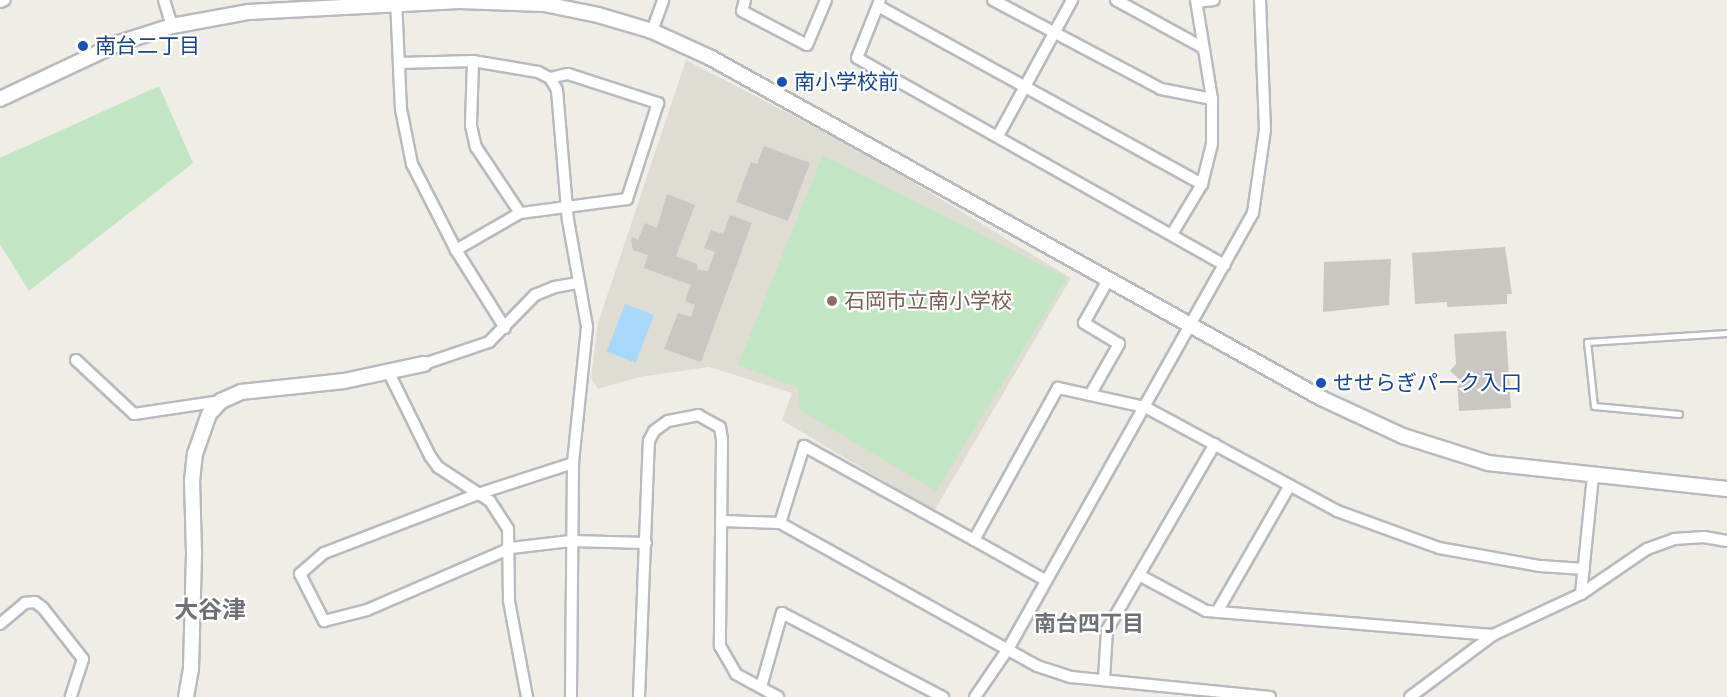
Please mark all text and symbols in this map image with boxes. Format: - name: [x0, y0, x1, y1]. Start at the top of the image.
- place label: 南台二丁目: [95, 33, 200, 59]
- marker: 南台二丁目: [76, 39, 90, 53]
- place label: 南小学校前: [794, 69, 899, 95]
- marker: 南小学校前: [775, 75, 789, 89]
- place label: 石岡市立南小学校: [844, 288, 1012, 314]
- marker: 石岡市立南小学校: [825, 294, 839, 308]
- place label: せせらぎパーク入口: [1333, 370, 1522, 396]
- marker: せせらぎパーク入口: [1314, 376, 1328, 390]
- district label: 大谷津: [174, 596, 246, 624]
- district label: 南台四丁目: [1034, 611, 1144, 637]

